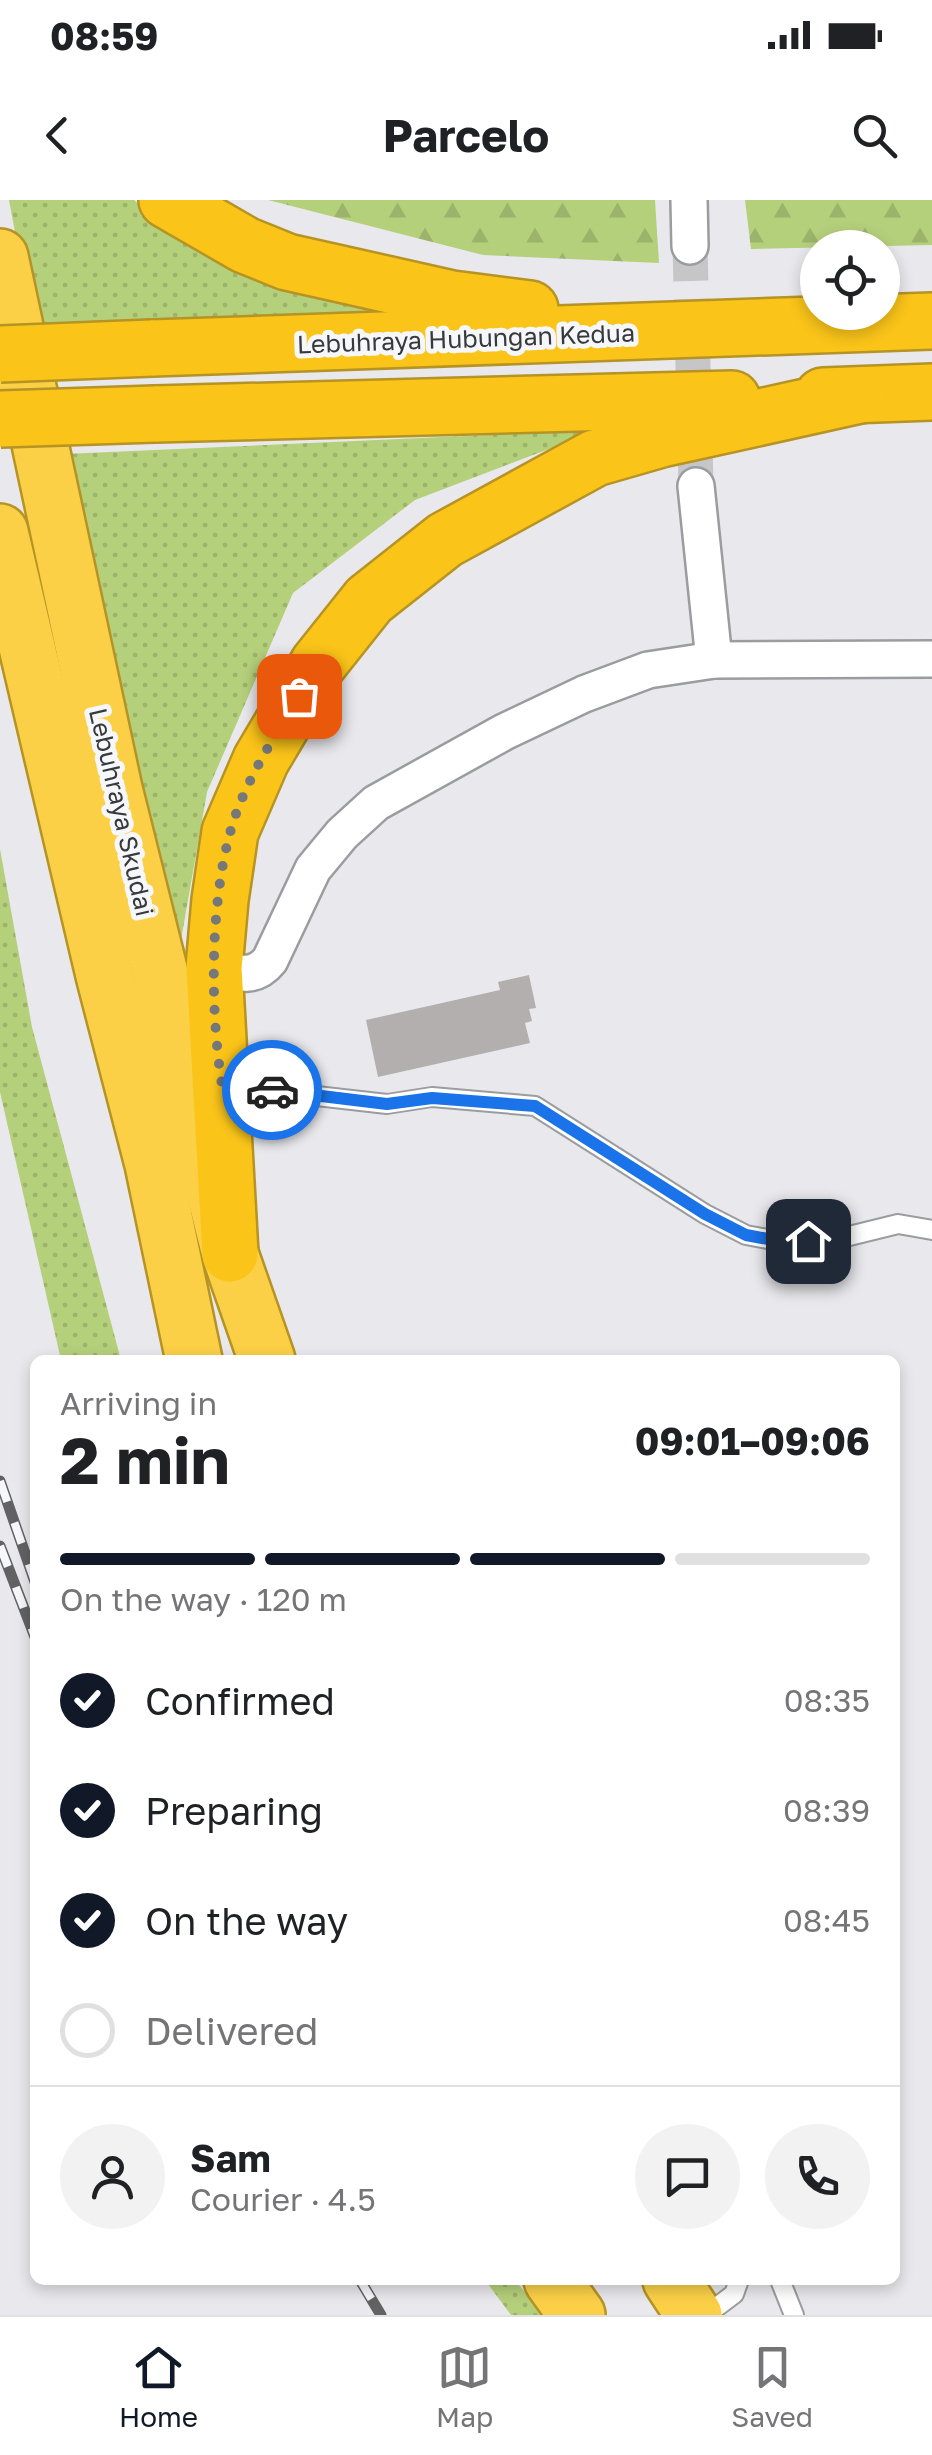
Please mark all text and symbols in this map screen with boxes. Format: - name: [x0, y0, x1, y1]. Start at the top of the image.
- text: 08:59: [50, 13, 159, 58]
- icon: back: [30, 108, 85, 163]
- text: Parcelo: [383, 108, 549, 162]
- icon: search: [847, 108, 902, 163]
- map controls: [800, 230, 900, 330]
- button: locate: [800, 230, 900, 330]
- street label: Lebuhraya Hubungan Kedua: [296, 317, 636, 359]
- pin: [257, 654, 342, 739]
- icon: bag: [272, 669, 327, 724]
- street label: Lebuhraya Skudai: [83, 705, 161, 919]
- courier: [222, 1040, 322, 1140]
- icon: car: [245, 1063, 300, 1118]
- pin: [766, 1199, 851, 1284]
- icon: home: [781, 1214, 836, 1269]
- text: Arriving in: [60, 1384, 217, 1422]
- text: 09:01–09:06: [635, 1418, 870, 1463]
- text: 2 min: [60, 1420, 230, 1498]
- text: On the way · 120 m: [60, 1580, 347, 1618]
- icon: check: [60, 1673, 115, 1728]
- text: Confirmed: [145, 1678, 335, 1723]
- text: 08:35: [784, 1681, 870, 1719]
- icon: check: [60, 1783, 115, 1838]
- text: Preparing: [145, 1788, 323, 1833]
- text: 08:39: [783, 1791, 870, 1829]
- icon: check: [60, 1893, 115, 1948]
- text: On the way: [145, 1898, 348, 1943]
- text: 08:45: [783, 1901, 870, 1939]
- text: Delivered: [145, 2008, 318, 2053]
- button: person: [60, 2124, 165, 2229]
- button: chat: [635, 2124, 740, 2229]
- button: phone: [765, 2124, 870, 2229]
- text: Sam: [190, 2135, 271, 2180]
- text: Courier · 4.5: [190, 2180, 376, 2218]
- tab: Home: [119, 2340, 198, 2433]
- tab: Map: [436, 2340, 493, 2433]
- tab: Saved: [731, 2340, 813, 2433]

